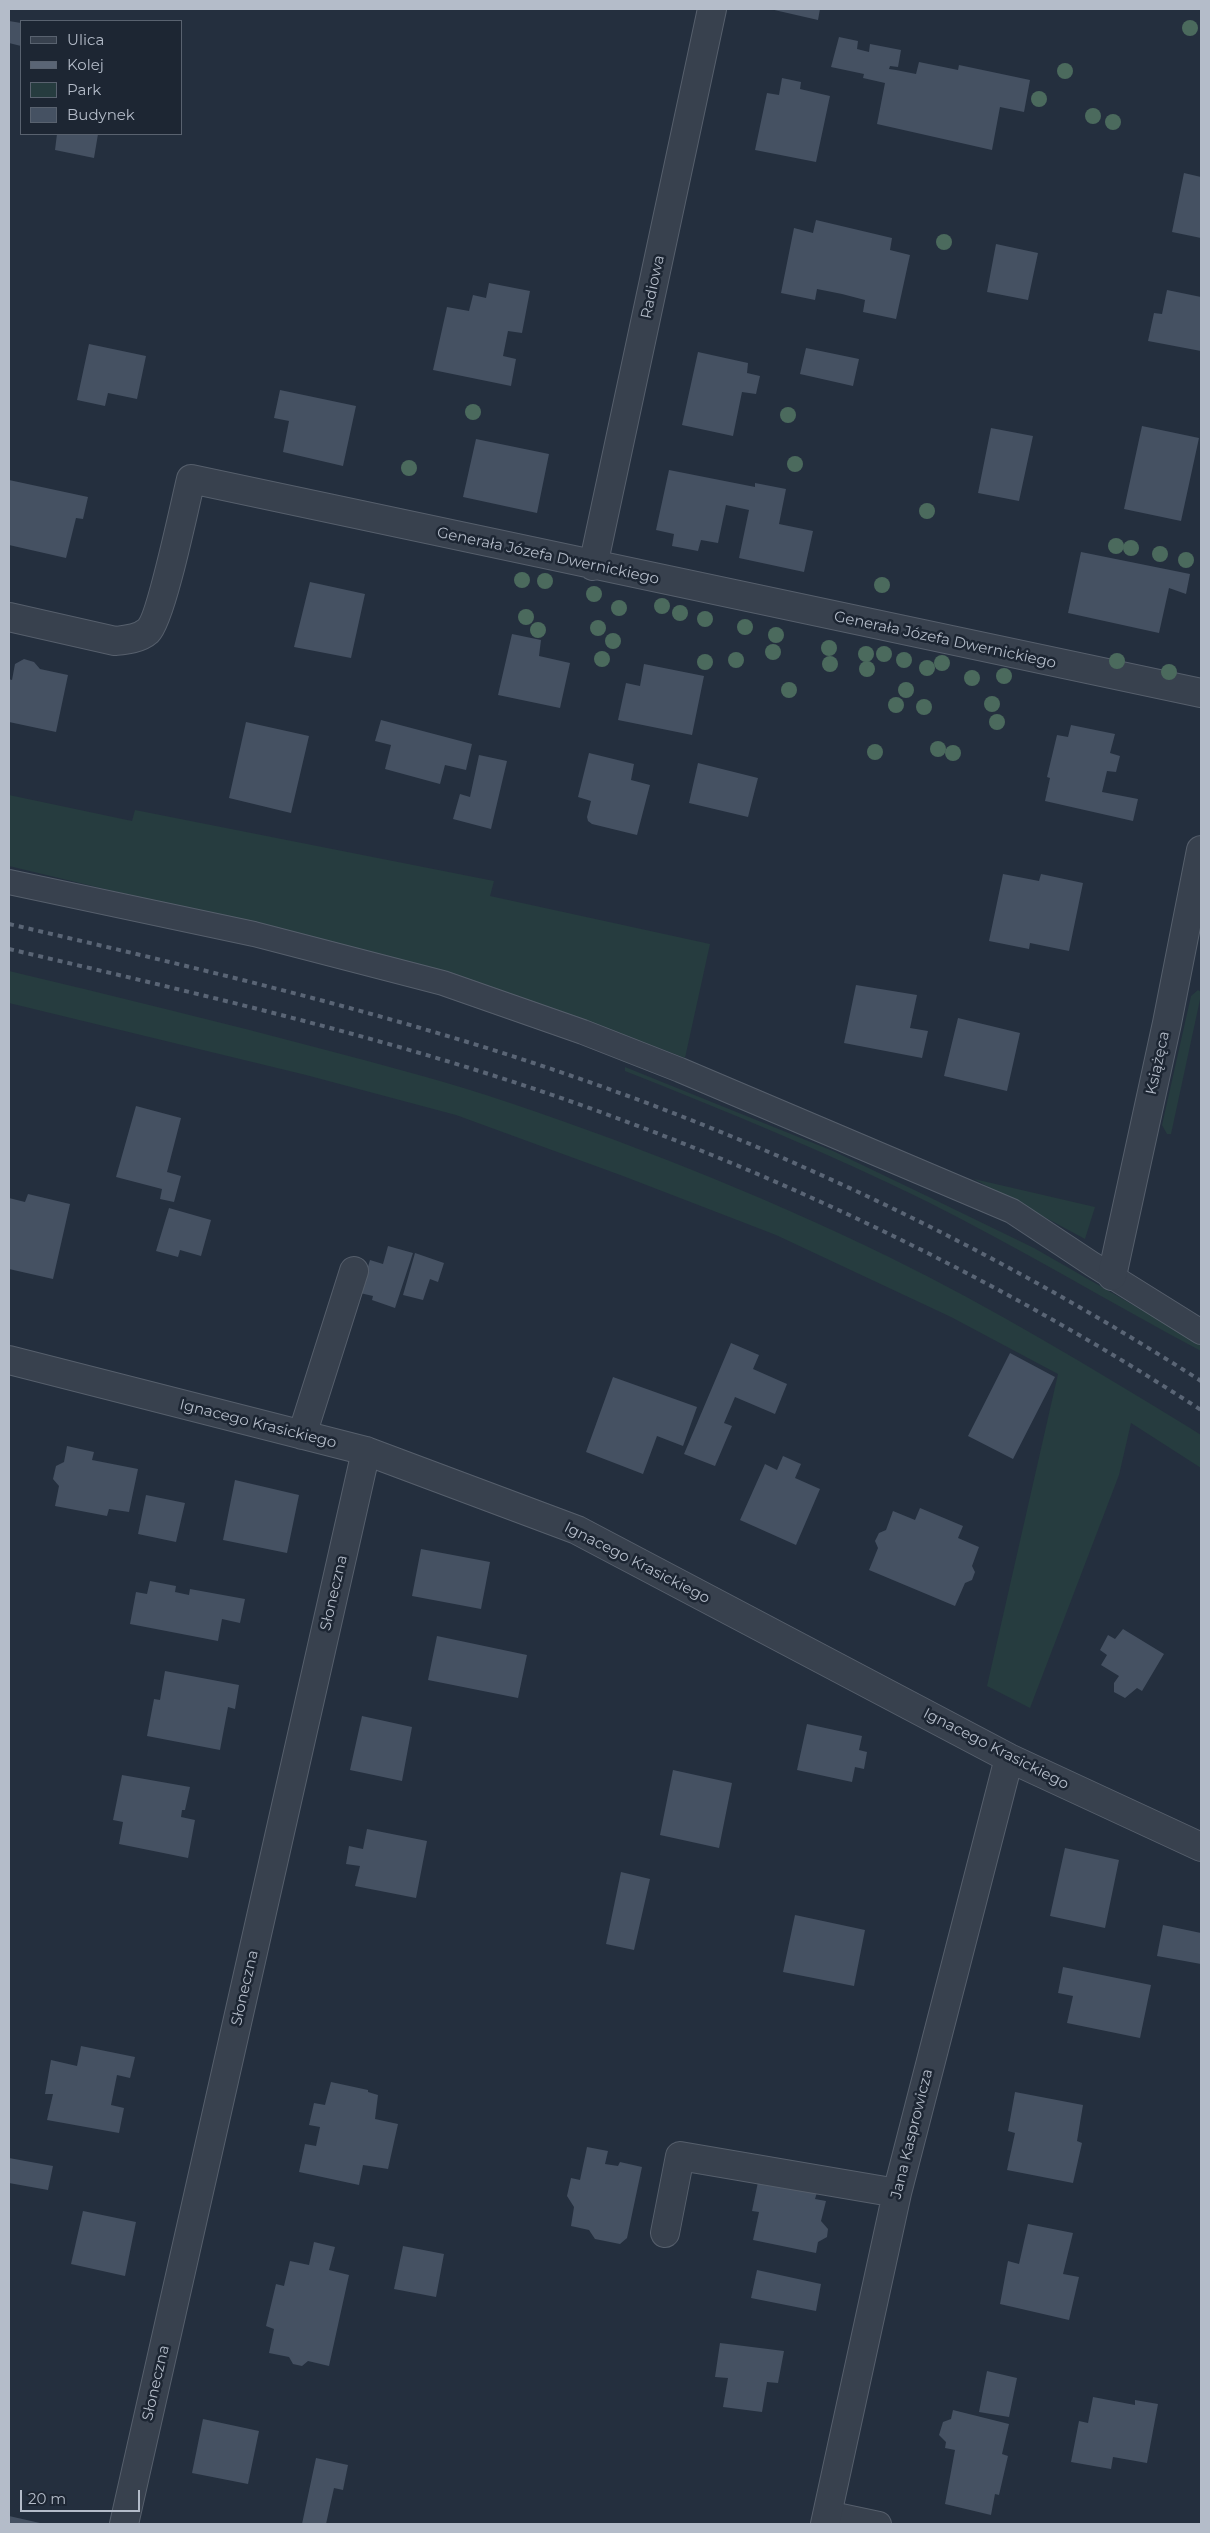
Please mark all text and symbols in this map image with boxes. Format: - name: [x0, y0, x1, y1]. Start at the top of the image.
- legend: [20, 20, 182, 135]
- text: Ulica: [67, 30, 104, 49]
- text: Kolej: [67, 55, 104, 74]
- text: Park: [67, 80, 101, 99]
- text: Budynek: [67, 105, 135, 124]
- street label: Radiowa: [637, 253, 669, 321]
- street label: Generała Józefa Dwernickiego: [435, 524, 661, 588]
- street label: Generała Józefa Dwernickiego: [832, 608, 1058, 672]
- street label: Książęca: [1142, 1030, 1174, 1096]
- street label: Ignacego Krasickiego: [178, 1396, 338, 1452]
- street label: Ignacego Krasickiego: [561, 1518, 713, 1608]
- street label: Słoneczna: [317, 1553, 351, 1633]
- street label: Ignacego Krasickiego: [920, 1704, 1072, 1794]
- street label: Słoneczna: [228, 1948, 262, 2028]
- street label: Jana Kasprowicza: [887, 2067, 937, 2201]
- street label: Słoneczna: [139, 2343, 173, 2423]
- scale bar: [22, 2480, 142, 2512]
- text: 20 m: [28, 2489, 66, 2508]

